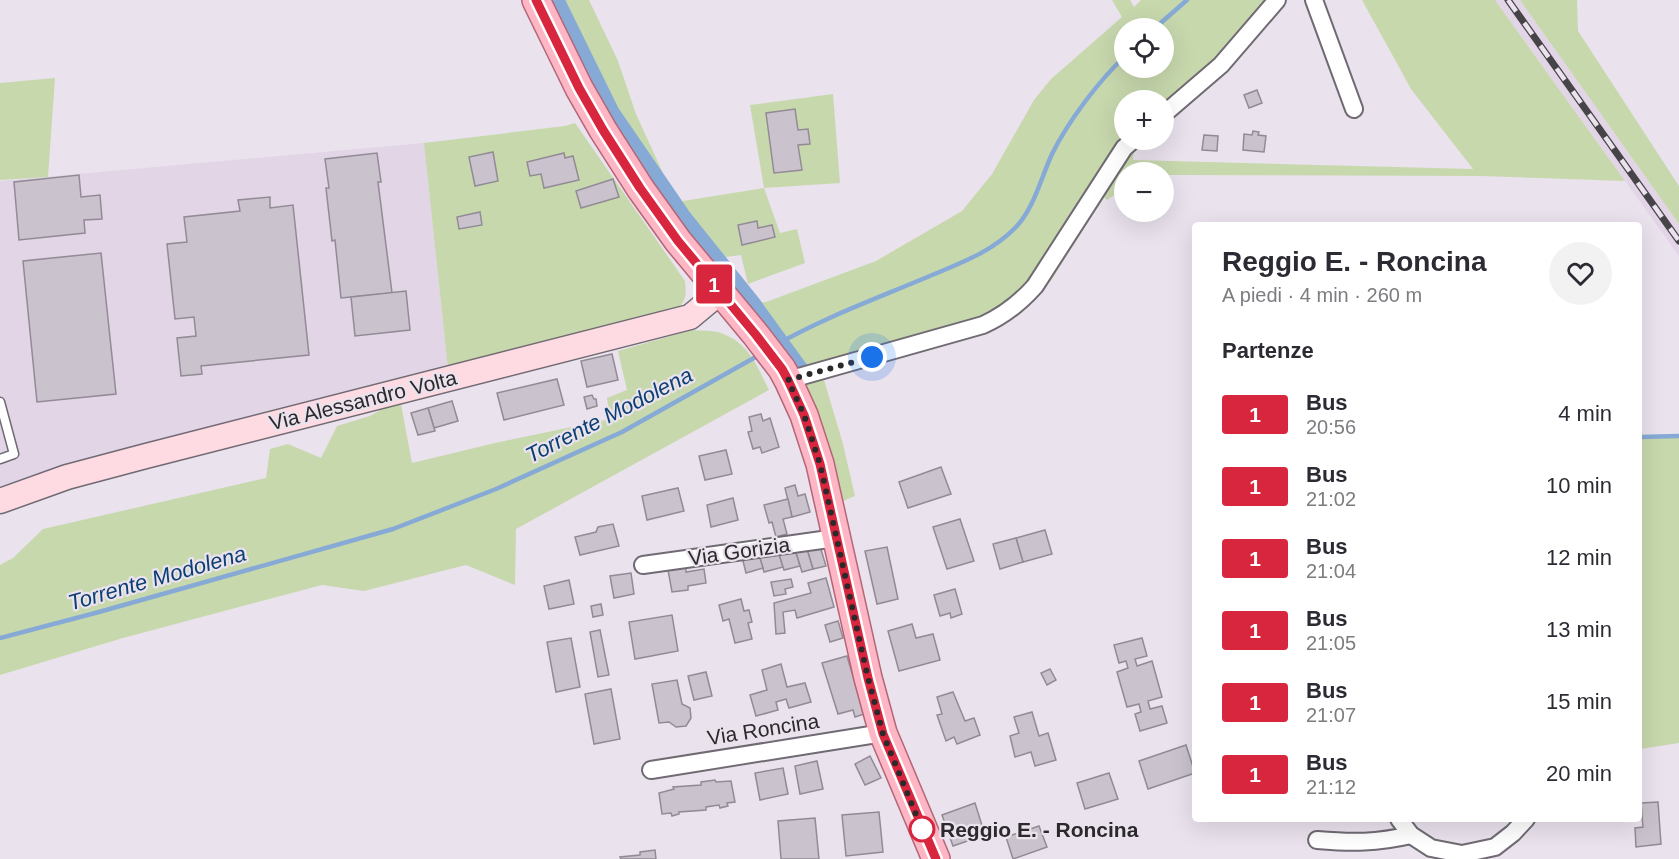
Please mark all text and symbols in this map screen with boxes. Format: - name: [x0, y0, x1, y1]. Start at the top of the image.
- map controls: [1114, 18, 1174, 222]
- button: locate: [1114, 18, 1174, 78]
- button: +: [1114, 90, 1174, 150]
- button: −: [1114, 162, 1174, 222]
- button: heart: [1549, 242, 1612, 305]
- text: Reggio E. - Roncina: [1222, 246, 1486, 277]
- line badge: 1: [694, 264, 734, 304]
- text: 1: [708, 273, 720, 296]
- text: A piedi · 4 min · 260 m: [1222, 284, 1422, 306]
- text: Partenze: [1222, 338, 1314, 363]
- your location: [857, 342, 887, 372]
- water label: Torrente Modolena: [521, 362, 697, 468]
- street label: Via Alessandro Volta: [267, 366, 459, 434]
- text: Bus: [1306, 390, 1348, 415]
- text: 4 min: [1558, 401, 1612, 426]
- text: 1: [1249, 403, 1261, 426]
- text: 20:56: [1306, 416, 1356, 438]
- text: Bus: [1306, 462, 1348, 487]
- text: 10 min: [1546, 473, 1612, 498]
- text: 1: [1249, 475, 1261, 498]
- text: 21:02: [1306, 488, 1356, 510]
- street label: Via Gorizia: [687, 532, 792, 570]
- text: Bus: [1306, 534, 1348, 559]
- water label: Torrente Modolena: [65, 541, 249, 615]
- text: 12 min: [1546, 545, 1612, 570]
- text: 1: [1249, 547, 1261, 570]
- text: 21:04: [1306, 560, 1356, 582]
- text: Bus: [1306, 606, 1348, 631]
- text: 13 min: [1546, 617, 1612, 642]
- text: 1: [1249, 619, 1261, 642]
- text: 21:05: [1306, 632, 1356, 654]
- text: Bus: [1306, 678, 1348, 703]
- text: 15 min: [1546, 689, 1612, 714]
- text: 1: [1249, 691, 1261, 714]
- text: 21:07: [1306, 704, 1356, 726]
- street label: Via Roncina: [705, 709, 821, 749]
- text: Bus: [1306, 750, 1348, 775]
- text: 20 min: [1546, 761, 1612, 786]
- text: 1: [1249, 763, 1261, 786]
- text: 21:12: [1306, 776, 1356, 798]
- marker: Reggio E. - Roncina: [909, 816, 935, 842]
- place label: Reggio E. - Roncina: [940, 818, 1139, 841]

